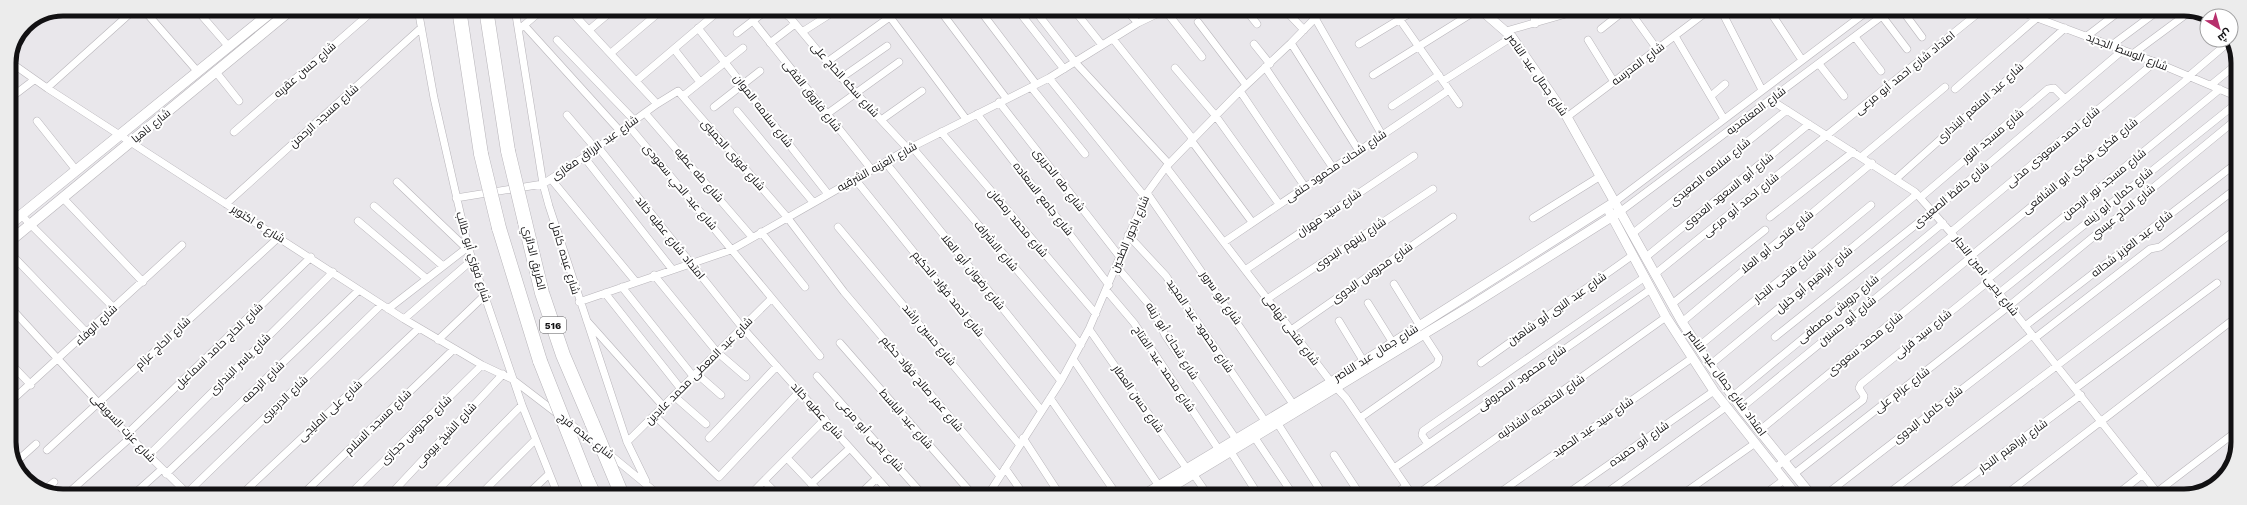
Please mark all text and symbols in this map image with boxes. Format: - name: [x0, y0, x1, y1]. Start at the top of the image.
- north arrow: [2199, 8, 2239, 48]
- text: ش: [2215, 26, 2234, 45]
- street label: امتداد شارع احمد أبو مرعى: [1852, 28, 1958, 118]
- street label: شارع الوسط الجديد: [2084, 30, 2170, 74]
- street label: شارع جمال عبد الناصر: [1503, 31, 1570, 119]
- street label: شارع حسن عقربه: [271, 40, 339, 101]
- street label: شارع سكه الحاج على: [807, 40, 882, 121]
- street label: شارع المدرسه: [1609, 40, 1668, 89]
- street label: شارع فاروق الفقى: [779, 58, 844, 135]
- street label: شارع عبد المنعم البندارى: [1934, 60, 2027, 146]
- street label: شارع سلامه الموان: [730, 72, 795, 151]
- street label: شارع مسجد الرحمن: [287, 82, 362, 151]
- street label: شارع المعتمديه: [1724, 84, 1789, 138]
- street label: شارع احمد سعودى مدنى: [2004, 104, 2103, 191]
- street label: شارع ناهيا: [129, 106, 174, 146]
- street label: شارع مسجد النور: [1959, 106, 2027, 167]
- street label: شارع عبد الرزاق مغازى: [549, 113, 641, 184]
- street label: شارع فكرى فكرى ابو الشافعى: [2020, 115, 2141, 217]
- street label: شارع فوزى الجمينى: [698, 117, 767, 194]
- street label: شارع شحات محمود حنفى: [1283, 127, 1390, 206]
- street label: شارع سلامه الصعيدى: [1667, 135, 1754, 209]
- street label: شارع العزبه الشرقيه: [835, 140, 920, 195]
- street label: شارع عبد الحي سعودى: [639, 141, 720, 234]
- street label: شارع طه عطيه: [671, 145, 726, 205]
- street label: شارع طه الحريرى: [1030, 146, 1088, 215]
- street label: شارع مسجد نور الرحمن: [2059, 146, 2149, 223]
- street label: شارع أبو السعود العدوى: [1679, 149, 1777, 233]
- street label: شارع جامع السعاده: [1010, 160, 1076, 239]
- street label: شارع حافظ الصعيدى: [1910, 160, 1992, 231]
- street label: شارع كمال أبو زينه: [2080, 164, 2156, 230]
- street label: شارع احمد أبو مرعى: [1700, 170, 1782, 240]
- street label: شارع الحاج عيسي: [2088, 182, 2158, 243]
- street label: شارع محمد رمضان: [985, 186, 1051, 261]
- street label: شارع سيد مهران: [1294, 187, 1364, 240]
- street label: امتداد شارع عطيه خالد: [632, 194, 707, 283]
- street label: شارع باجور الطحين: [1108, 194, 1153, 275]
- street label: شارع 6 اكتوبر: [227, 202, 287, 247]
- street label: شارع فتحى أبو العلا: [1737, 207, 1817, 277]
- street label: شارع عبد العزيز شحاته: [2089, 208, 2176, 281]
- street label: شارع فوزي أبو طالب: [451, 210, 494, 304]
- street label: شارع زينهم البدوى: [1311, 215, 1389, 274]
- street label: شارع الاشراف: [970, 218, 1021, 274]
- street label: شارع عبده كامل: [547, 220, 582, 296]
- street label: الطريق الدائري: [518, 224, 548, 292]
- street label: شارع رضوان أبو العلا: [938, 231, 1008, 313]
- street label: شارع يحيى امين النجار: [1949, 233, 2021, 319]
- street label: شارع محروس البدوى: [1329, 240, 1416, 307]
- street label: شارع ابراهيم أبو خليل: [1772, 243, 1856, 317]
- street label: شارع فتحى النجار: [1750, 247, 1820, 307]
- street label: شارع احمد فؤاد الحكيم: [909, 248, 987, 340]
- street label: شارع أبو سرور: [1196, 267, 1245, 328]
- street label: شارع عبد النبى أبو شاهين: [1505, 269, 1609, 349]
- street label: شارع درويش مصطفى: [1795, 272, 1882, 347]
- street label: شارع محمود عبد المجيد: [1163, 277, 1236, 376]
- street label: شارع فتحى تهامى: [1259, 292, 1322, 369]
- street label: شارع أبو حسنين: [1815, 293, 1879, 349]
- street label: شارع شحات أبو زينه: [1142, 299, 1202, 383]
- street label: شارع الحاج حامد اسماعيل: [172, 301, 266, 392]
- street label: شارع الوفاء: [72, 302, 121, 349]
- street label: شارع حسين راشد: [899, 302, 958, 369]
- street label: شارع سيد قرنى: [1892, 307, 1955, 362]
- street label: شارع محمد سعودى: [1825, 310, 1906, 379]
- street label: شارع الحاج عزام: [133, 314, 194, 373]
- street label: شارع عبد المعطى محمد عابدين: [643, 315, 756, 428]
- road number: 516: [540, 317, 566, 333]
- street label: شارع جمال عبد الناصر: [1331, 322, 1421, 386]
- street label: شارع محمد عبد الفتاح: [1130, 323, 1198, 415]
- street label: امتداد شارع جمال عبد الناصر: [1682, 327, 1769, 439]
- street label: شارع ياسر البندارى: [207, 331, 274, 398]
- street label: شارع عمر صالح فؤاد حكيم: [877, 334, 966, 435]
- street label: شارع محمود المحروقى: [1475, 343, 1569, 414]
- street label: شارع الرحمه: [239, 358, 288, 406]
- street label: شارع حسن العطار: [1109, 362, 1166, 436]
- street label: شارع عزام على: [1872, 364, 1933, 416]
- street label: شارع الحامديه الشاذليه: [1495, 372, 1588, 443]
- street label: شارع الدرديرى: [257, 373, 311, 426]
- street label: شارع على المليجى: [295, 378, 366, 445]
- street label: شارع عطيه خالد: [788, 380, 846, 443]
- street label: شارع كامل البدوى: [1891, 384, 1966, 447]
- street label: شارع مسجد السلام: [342, 387, 415, 458]
- street label: شارع عبد الباسط: [876, 387, 935, 452]
- street label: شارع عزت السويفى: [87, 391, 158, 466]
- street label: شارع محروس حجازى: [378, 393, 455, 468]
- street label: شارع سيد عبد الحميد: [1550, 394, 1636, 461]
- street label: شارع يحيى أبو مرعى: [833, 395, 907, 475]
- street label: شارع الشيخ بيومى: [413, 400, 480, 471]
- street label: شارع عبده فرج: [555, 410, 616, 463]
- street label: شارع ابراهيم النجار: [1975, 417, 2051, 477]
- street label: شارع أبو حميده: [1606, 418, 1672, 470]

